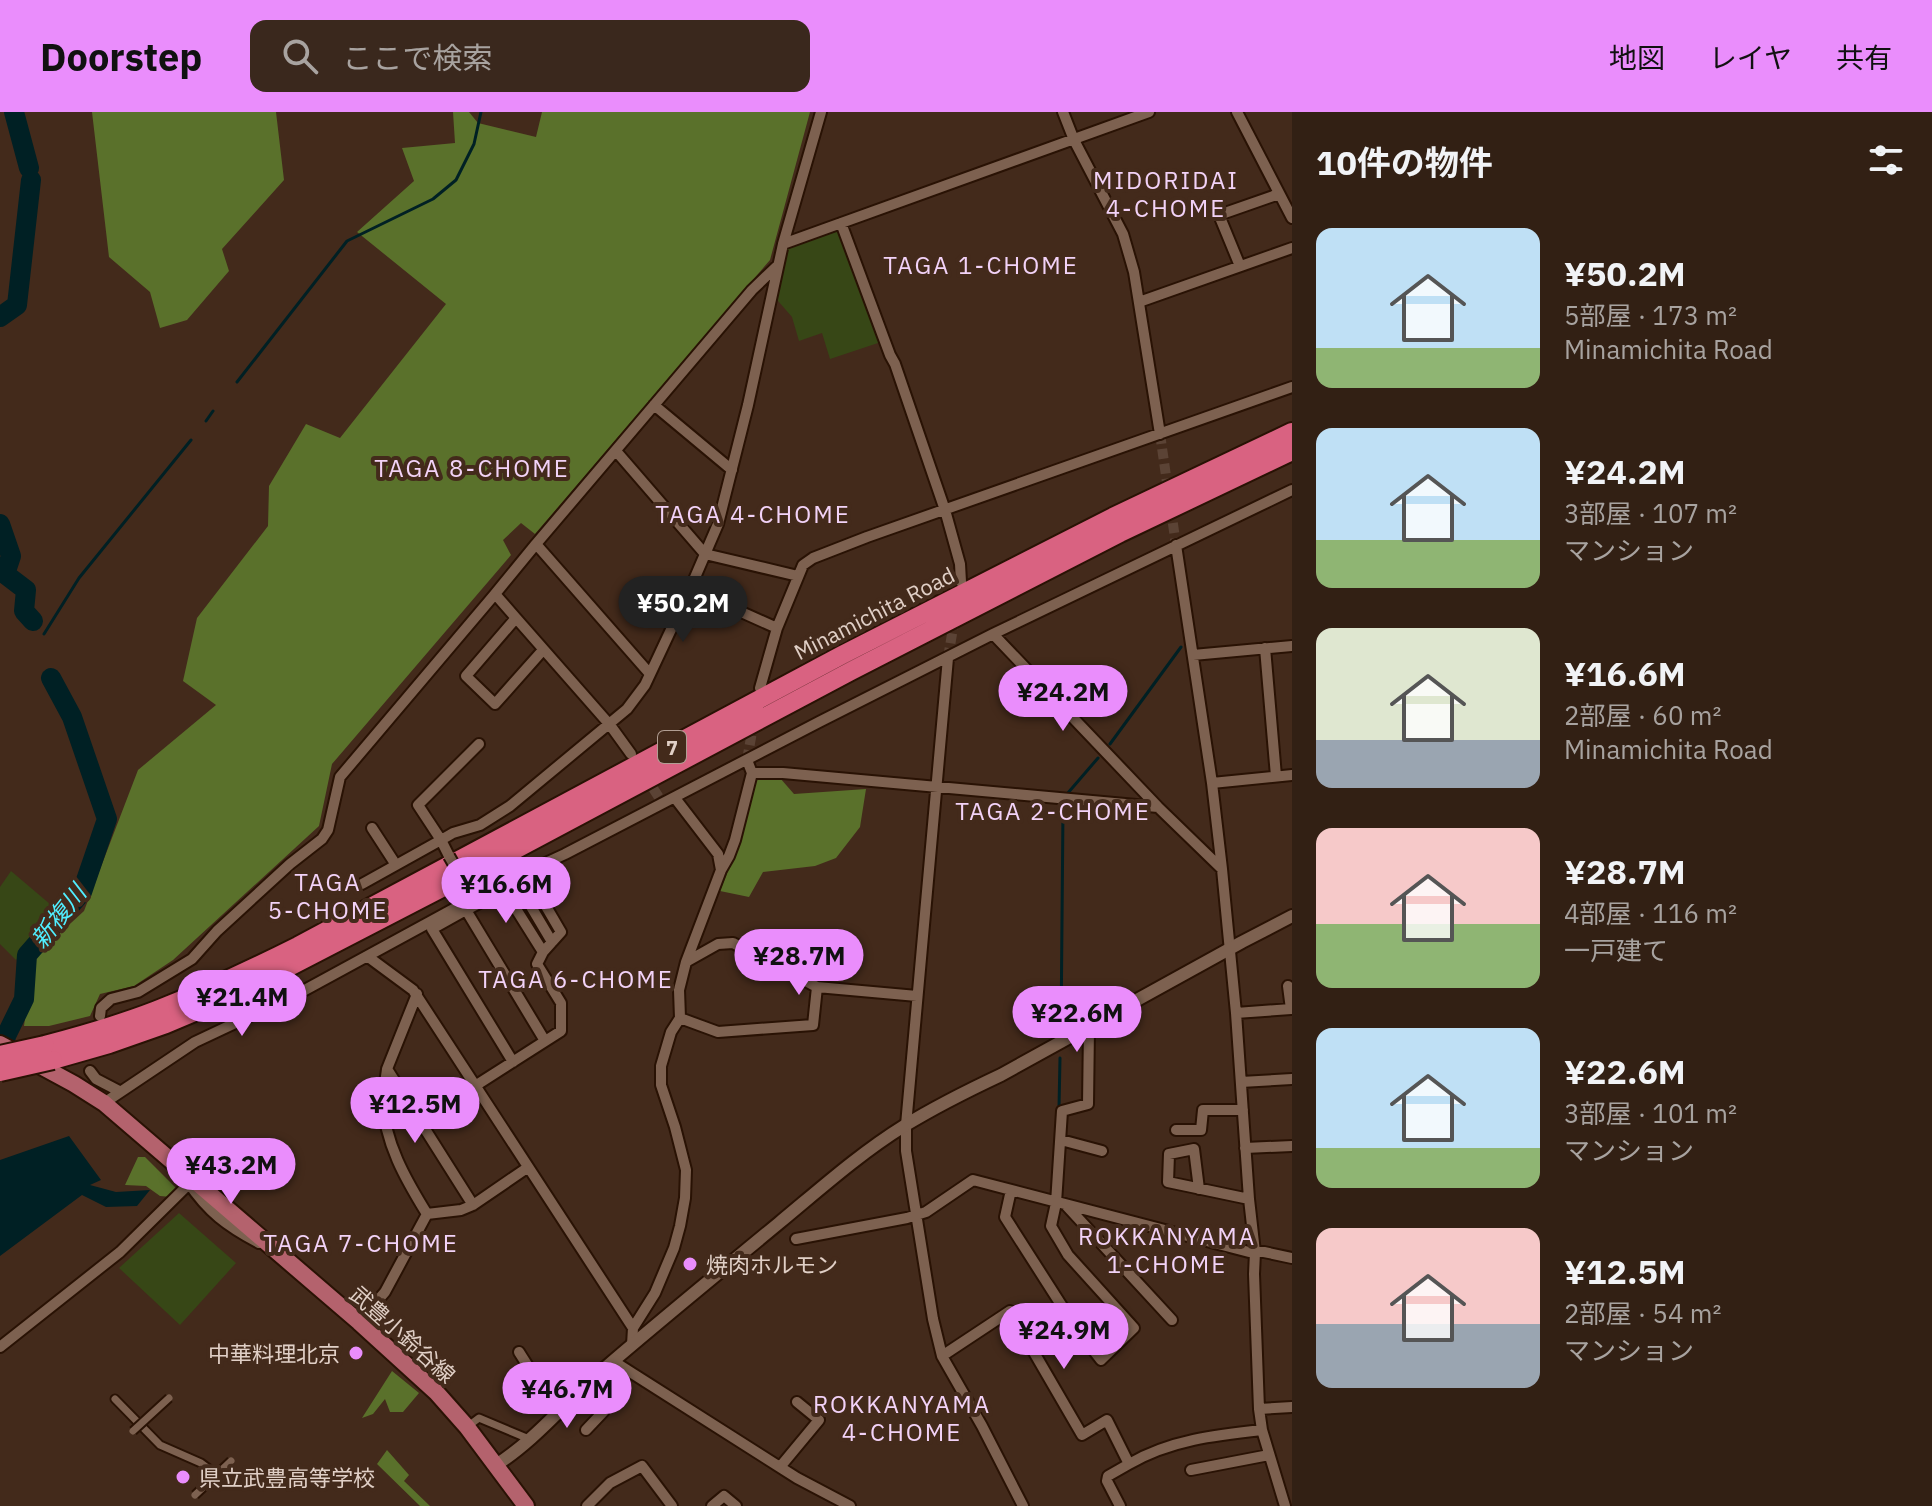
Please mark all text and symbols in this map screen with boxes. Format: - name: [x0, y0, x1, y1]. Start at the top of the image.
- search box: [250, 20, 810, 92]
- text: Doorstep: [40, 32, 202, 81]
- icon: search: [278, 34, 322, 78]
- text: ここで検索: [342, 38, 492, 77]
- text: 地図: [1609, 39, 1665, 76]
- text: レイヤ: [1709, 39, 1792, 76]
- text: 共有: [1836, 39, 1892, 76]
- icon: filters: [1864, 138, 1908, 182]
- text: 10件の物件: [1316, 140, 1493, 184]
- district label: MIDORIDAI 4-CHOME: [1093, 164, 1239, 224]
- district label: TAGA 1-CHOME: [883, 249, 1079, 281]
- text: ¥50.2M: [1564, 251, 1686, 295]
- icon: home: [1380, 260, 1476, 356]
- text: 5部屋 · 173 m²: [1564, 298, 1737, 332]
- text: Minamichita Road: [1564, 332, 1773, 366]
- text: ¥24.2M: [1564, 449, 1686, 493]
- district label: TAGA 8-CHOME: [374, 452, 570, 484]
- icon: home: [1380, 460, 1476, 556]
- text: 3部屋 · 107 m²: [1564, 496, 1737, 530]
- district label: TAGA 4-CHOME: [655, 498, 851, 530]
- text: マンション: [1564, 533, 1694, 567]
- street label: Minamichita Road: [789, 560, 959, 666]
- pin: ¥50.2M: [618, 576, 748, 644]
- text: ¥50.2M: [636, 585, 730, 619]
- text: ¥16.6M: [1564, 651, 1686, 695]
- icon: home: [1380, 660, 1476, 756]
- pin: ¥24.2M: [998, 665, 1128, 733]
- text: ¥24.2M: [1016, 674, 1110, 708]
- text: 2部屋 · 60 m²: [1564, 698, 1721, 732]
- road number: 7: [658, 731, 686, 763]
- text: Minamichita Road: [1564, 732, 1773, 766]
- district label: TAGA 2-CHOME: [955, 795, 1151, 827]
- text: ¥28.7M: [1564, 849, 1686, 893]
- pin: ¥16.6M: [441, 857, 571, 925]
- icon: home: [1380, 860, 1476, 956]
- district label: TAGA 5-CHOME: [268, 866, 388, 926]
- text: ¥16.6M: [459, 866, 553, 900]
- water label: 新複川: [23, 875, 95, 954]
- text: 4部屋 · 116 m²: [1564, 896, 1737, 930]
- pin: ¥28.7M: [734, 929, 864, 997]
- text: 一戸建て: [1564, 933, 1668, 967]
- text: ¥28.7M: [752, 938, 846, 972]
- district label: TAGA 6-CHOME: [478, 963, 674, 995]
- pin: ¥21.4M: [177, 970, 307, 1038]
- text: ¥21.4M: [195, 979, 289, 1013]
- pin: ¥22.6M: [1012, 986, 1142, 1054]
- text: ¥22.6M: [1030, 995, 1124, 1029]
- text: ¥22.6M: [1564, 1049, 1686, 1093]
- icon: home: [1380, 1060, 1476, 1156]
- pin: ¥12.5M: [350, 1077, 480, 1145]
- text: ¥12.5M: [368, 1086, 462, 1120]
- text: 3部屋 · 101 m²: [1564, 1096, 1737, 1130]
- text: マンション: [1564, 1133, 1694, 1167]
- pin: ¥43.2M: [166, 1138, 296, 1206]
- text: ¥43.2M: [184, 1147, 278, 1181]
- district label: ROKKANYAMA 1-CHOME: [1078, 1220, 1256, 1280]
- district label: TAGA 7-CHOME: [263, 1227, 459, 1259]
- text: ¥12.5M: [1564, 1249, 1686, 1293]
- place label: 焼肉ホルモン: [706, 1250, 838, 1279]
- marker: 焼肉ホルモン: [681, 1255, 699, 1273]
- icon: home: [1380, 1260, 1476, 1356]
- street label: 武豊小鈴谷線: [344, 1279, 462, 1389]
- text: 2部屋 · 54 m²: [1564, 1296, 1721, 1330]
- pin: ¥24.9M: [999, 1303, 1129, 1371]
- text: ¥24.9M: [1017, 1312, 1111, 1346]
- text: マンション: [1564, 1333, 1694, 1367]
- place label: 中華料理北京: [208, 1339, 340, 1368]
- marker: 中華料理北京: [347, 1344, 365, 1362]
- pin: ¥46.7M: [502, 1362, 632, 1430]
- text: ¥46.7M: [520, 1371, 614, 1405]
- district label: ROKKANYAMA 4-CHOME: [813, 1388, 991, 1448]
- place label: 県立武豊高等学校: [199, 1463, 375, 1492]
- marker: 県立武豊高等学校: [174, 1468, 192, 1486]

